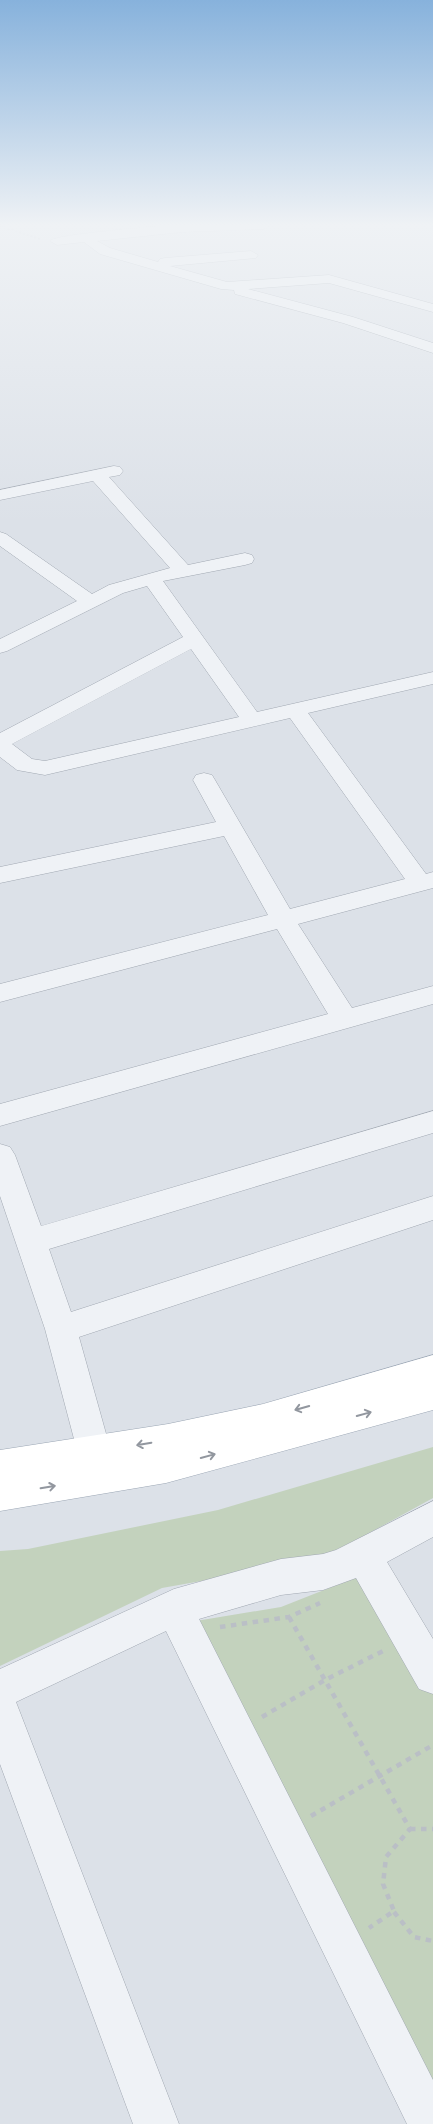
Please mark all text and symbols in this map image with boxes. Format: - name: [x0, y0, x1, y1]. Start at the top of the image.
- one-way arrow: [295, 1403, 311, 1413]
- one-way arrow: [356, 1409, 372, 1418]
- one-way arrow: [136, 1440, 152, 1450]
- one-way arrow: [199, 1451, 215, 1460]
- one-way arrow: [40, 1481, 56, 1491]

